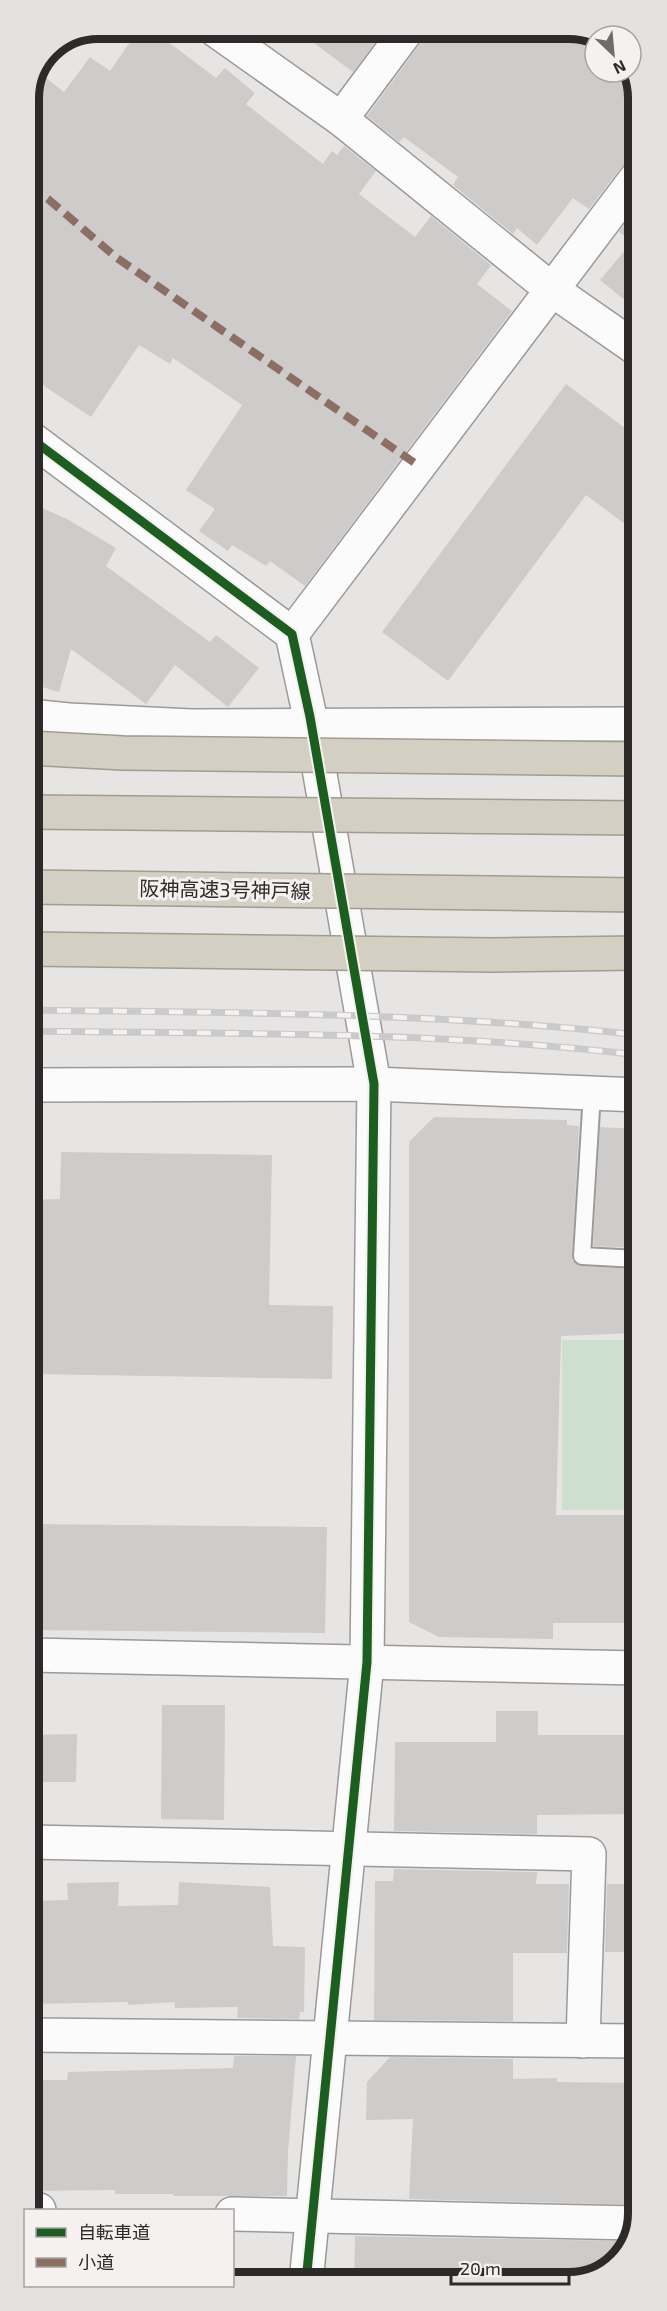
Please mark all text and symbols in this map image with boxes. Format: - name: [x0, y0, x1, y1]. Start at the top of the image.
- north arrow: [583, 24, 643, 84]
- text: N: [610, 57, 629, 79]
- street label: 阪神高速3号神戸線: [139, 876, 311, 902]
- legend: [24, 2209, 234, 2287]
- text: 自転車道: [78, 2221, 150, 2243]
- scale bar: [451, 2248, 570, 2286]
- text: 小道: [78, 2251, 114, 2273]
- text: 20 m: [460, 2257, 501, 2279]

